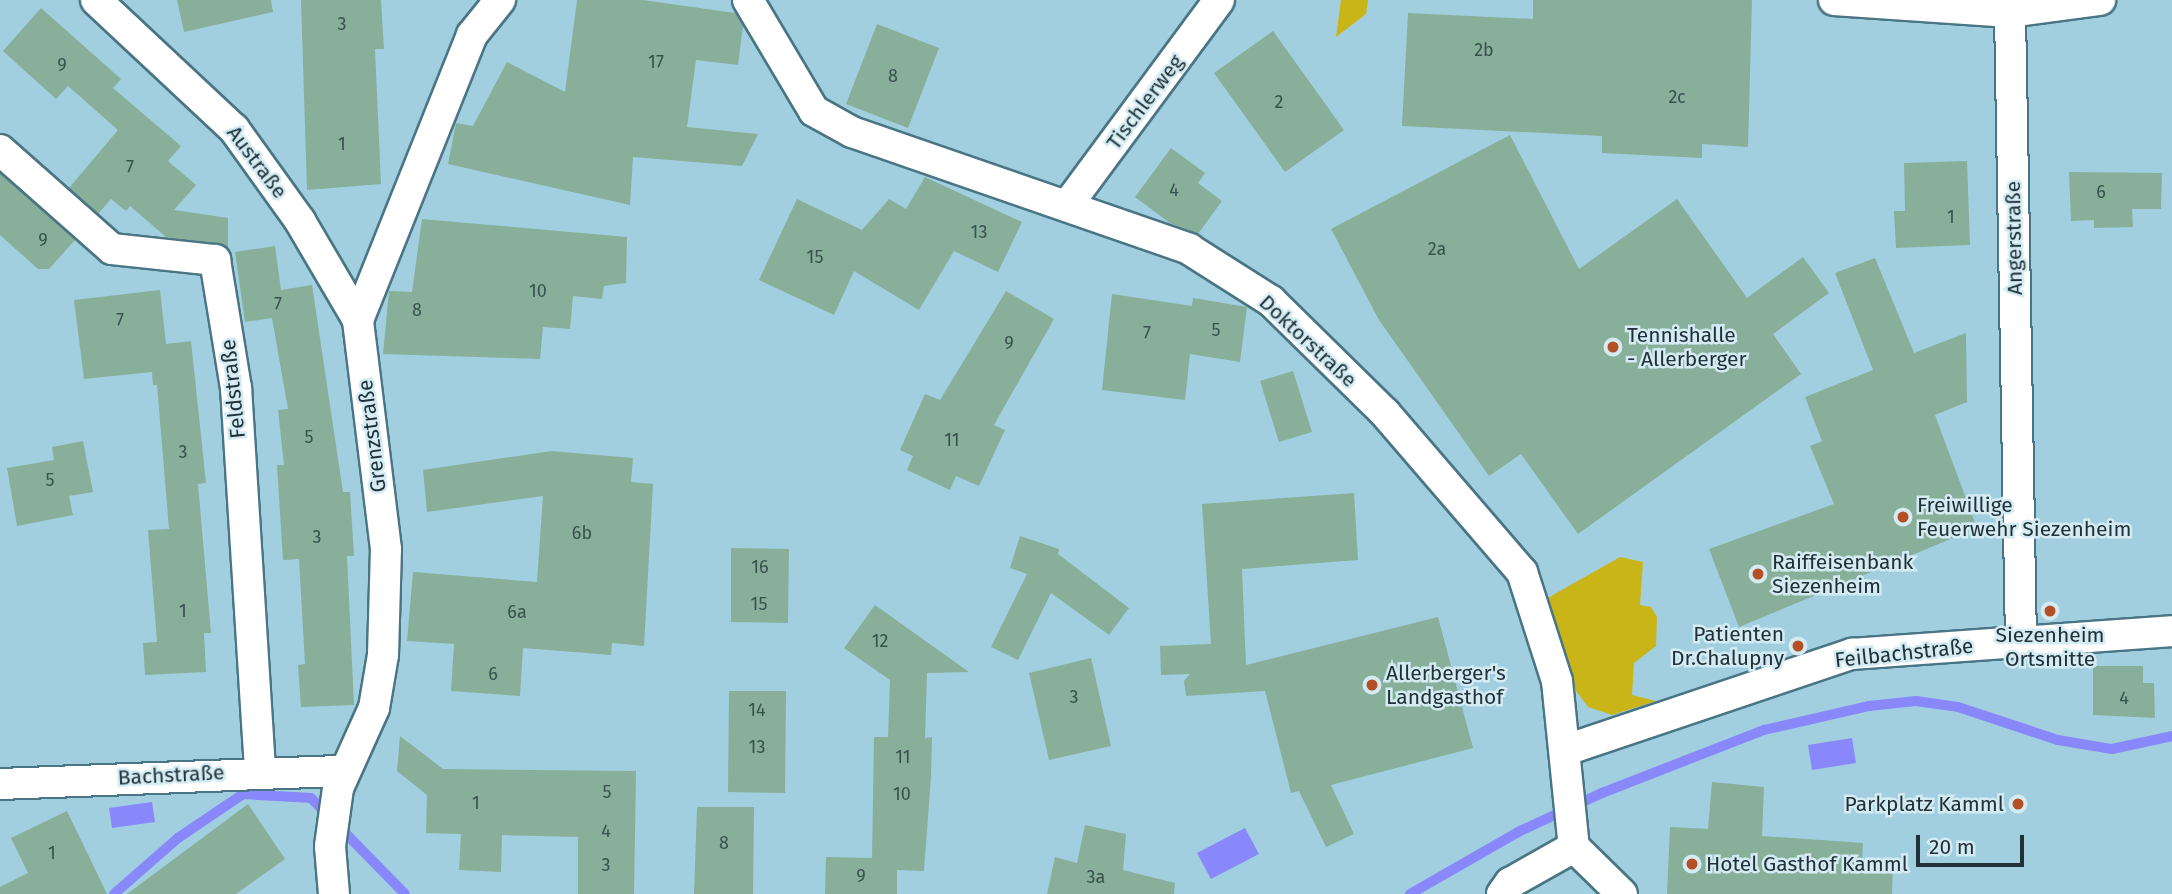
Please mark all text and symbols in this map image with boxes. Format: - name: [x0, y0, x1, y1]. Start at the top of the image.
- house number: 3: [338, 13, 346, 35]
- house number: 2b: [1474, 39, 1494, 61]
- street label: Tischlerweg: [1101, 50, 1189, 154]
- house number: 17: [648, 51, 664, 73]
- house number: 9: [57, 54, 67, 76]
- house number: 8: [888, 65, 898, 87]
- house number: 2c: [1668, 86, 1686, 108]
- house number: 2: [1275, 91, 1283, 113]
- street label: Austraße: [222, 121, 292, 203]
- house number: 1: [338, 133, 346, 155]
- house number: 7: [126, 156, 134, 178]
- house number: 4: [1169, 179, 1179, 201]
- street label: Angerstraße: [2000, 181, 2028, 295]
- house number: 6: [2096, 181, 2106, 203]
- house number: 1: [1947, 206, 1955, 228]
- house number: 13: [971, 221, 987, 243]
- house number: 9: [38, 229, 48, 251]
- house number: 2a: [1428, 238, 1446, 260]
- house number: 15: [807, 246, 823, 268]
- house number: 10: [529, 280, 547, 302]
- street label: Doktorstraße: [1254, 290, 1362, 392]
- house number: 7: [274, 293, 282, 315]
- house number: 8: [412, 299, 422, 321]
- house number: 7: [116, 309, 124, 331]
- house number: 5: [1211, 319, 1221, 341]
- house number: 7: [1143, 322, 1151, 344]
- place label: Tennishalle - Allerberger: [1627, 322, 1747, 372]
- house number: 9: [1004, 332, 1014, 354]
- street label: Feldstraße: [215, 338, 251, 440]
- marker: Tennishalle - Allerberger: [1605, 339, 1621, 355]
- street label: Grenzstraße: [353, 378, 391, 494]
- house number: 5: [304, 426, 314, 448]
- house number: 11: [944, 429, 960, 451]
- house number: 3: [179, 441, 187, 463]
- house number: 5: [45, 469, 55, 491]
- place label: Freiwillige Feuerwehr Siezenheim: [1917, 492, 2131, 542]
- marker: Freiwillige Feuerwehr Siezenheim: [1895, 509, 1911, 525]
- house number: 6b: [572, 522, 592, 544]
- house number: 3: [313, 526, 321, 548]
- place label: Raiffeisenbank Siezenheim: [1772, 549, 1913, 599]
- house number: 16: [751, 556, 769, 578]
- marker: Raiffeisenbank Siezenheim: [1750, 566, 1766, 582]
- house number: 15: [751, 593, 767, 615]
- house number: 1: [179, 600, 187, 622]
- house number: 6a: [507, 601, 527, 623]
- marker: Siezenheim Ortsmitte: [2042, 603, 2058, 619]
- place label: Patienten Dr.Chalupny: [1671, 621, 1784, 671]
- place label: Siezenheim Ortsmitte: [1995, 622, 2105, 672]
- house number: 12: [872, 630, 888, 652]
- street label: Feilbachstraße: [1833, 633, 1975, 673]
- marker: Patienten Dr.Chalupny: [1790, 638, 1806, 654]
- place label: Allerberger's Landgasthof: [1386, 660, 1506, 710]
- house number: 6: [488, 663, 498, 685]
- marker: Allerberger's Landgasthof: [1364, 677, 1380, 693]
- house number: 3: [1070, 686, 1078, 708]
- house number: 4: [2119, 687, 2129, 709]
- house number: 14: [748, 699, 766, 721]
- house number: 13: [749, 736, 765, 758]
- house number: 11: [895, 746, 911, 768]
- street label: Bachstraße: [117, 760, 225, 790]
- house number: 5: [602, 781, 612, 803]
- house number: 10: [893, 783, 911, 805]
- place label: Parkplatz Kamml: [1845, 791, 2004, 817]
- house number: 1: [472, 792, 480, 814]
- marker: Parkplatz Kamml: [2010, 796, 2026, 812]
- house number: 4: [601, 820, 611, 842]
- scale bar: [1920, 820, 2028, 864]
- house number: 8: [719, 832, 729, 854]
- text: 20 m: [1929, 834, 1975, 860]
- house number: 1: [48, 842, 56, 864]
- place label: Hotel Gasthof Kamml: [1706, 851, 1908, 877]
- house number: 3: [602, 854, 610, 876]
- marker: Hotel Gasthof Kamml: [1684, 856, 1700, 872]
- house number: 9: [856, 865, 866, 887]
- house number: 3a: [1087, 866, 1105, 888]

